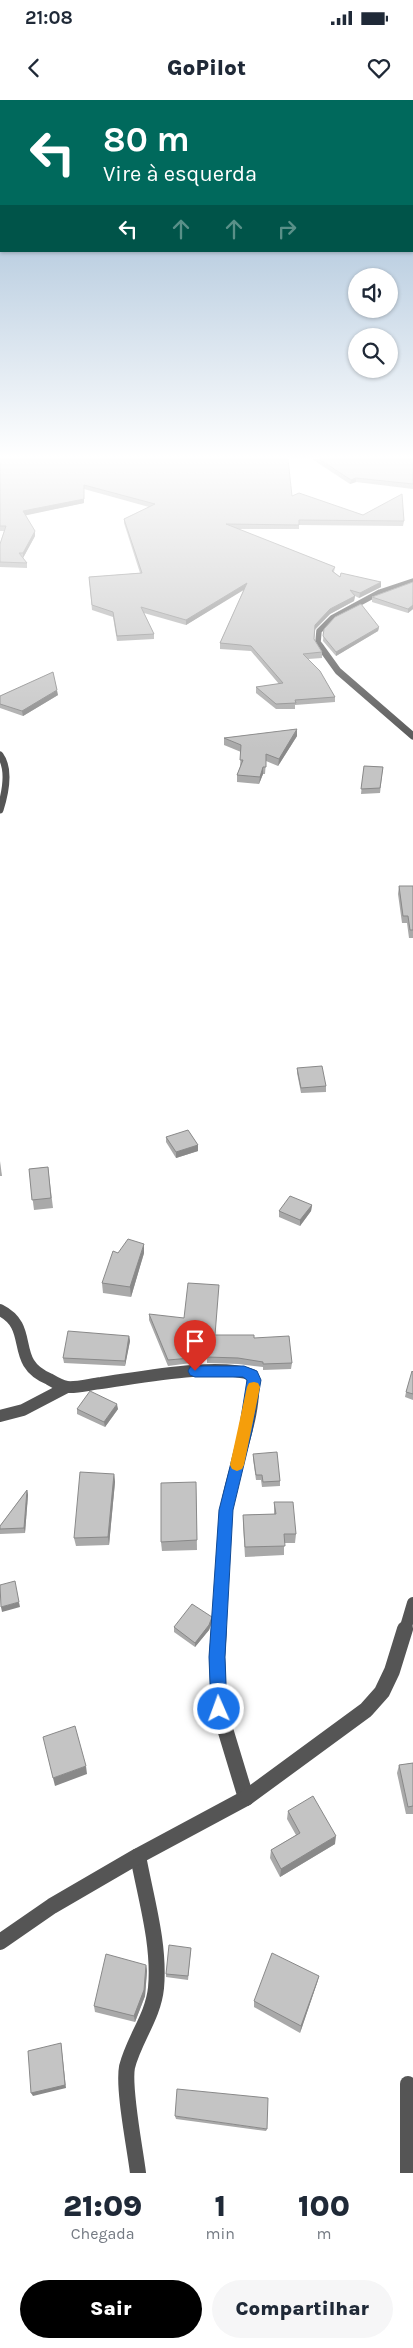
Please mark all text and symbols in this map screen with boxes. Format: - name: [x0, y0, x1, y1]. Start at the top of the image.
- text: 21:08: [25, 7, 73, 29]
- icon: back: [20, 54, 48, 82]
- icon: heart: [365, 54, 393, 82]
- text: GoPilot: [167, 55, 246, 81]
- text: 80 m: [103, 119, 190, 160]
- icon: left: [20, 120, 85, 185]
- text: Vire à esquerda: [103, 161, 257, 187]
- icon: left: [114, 215, 142, 243]
- icon: ahead: [167, 215, 195, 243]
- icon: ahead: [220, 215, 248, 243]
- icon: right: [273, 215, 301, 243]
- map controls: [348, 268, 398, 378]
- button: sound: [348, 268, 398, 318]
- button: search: [348, 328, 398, 378]
- pin: [174, 1320, 216, 1371]
- icon: arrive: [181, 1327, 209, 1355]
- position arrow: [192, 1682, 244, 1734]
- text: 21:09: [63, 2188, 142, 2224]
- text: 1: [214, 2188, 226, 2224]
- text: 100: [298, 2188, 350, 2224]
- text: Chegada: [71, 2224, 135, 2243]
- text: min: [205, 2224, 235, 2243]
- text: m: [316, 2224, 331, 2243]
- button: Sair: [20, 2280, 202, 2338]
- button: Compartilhar: [212, 2280, 393, 2338]

